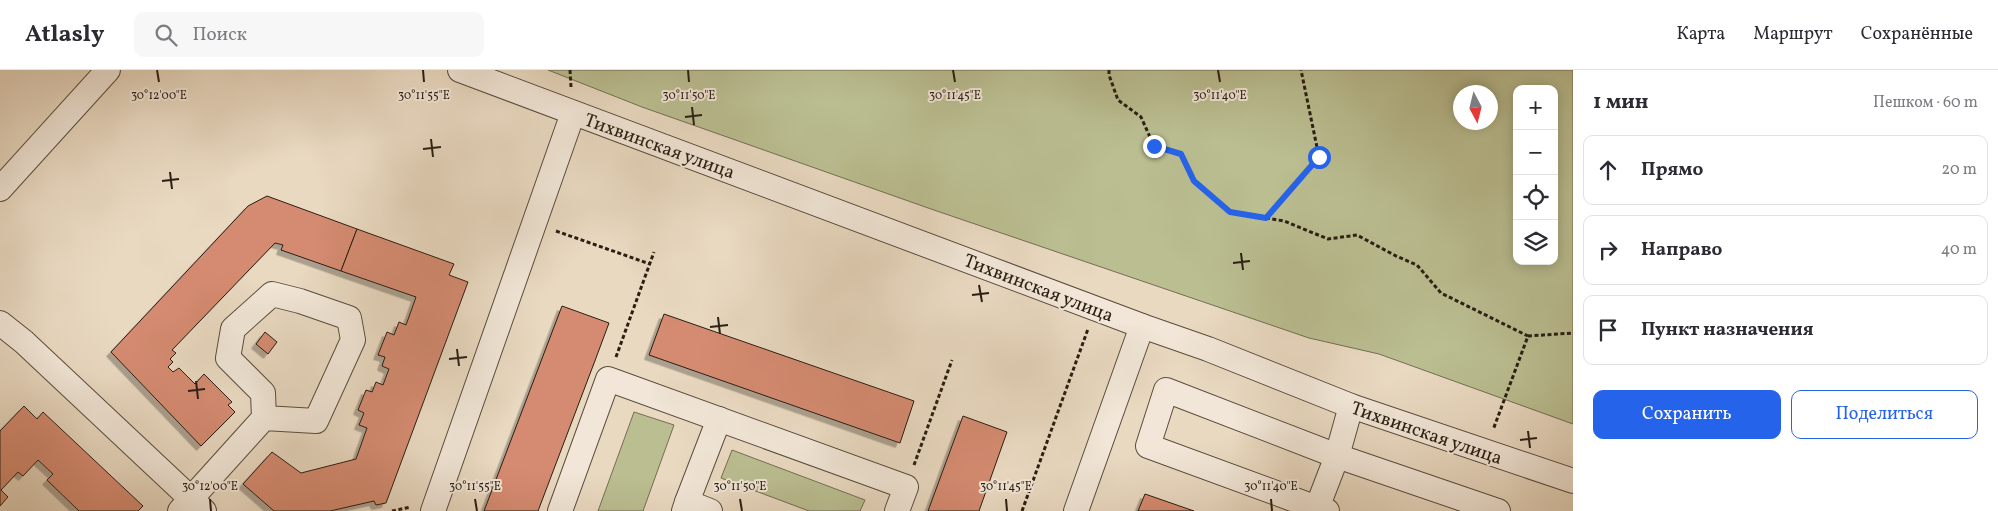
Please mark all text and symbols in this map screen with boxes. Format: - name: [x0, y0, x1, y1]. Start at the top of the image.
- search box: [134, 12, 484, 57]
- text: Atlasly: [25, 18, 104, 52]
- icon: search: [152, 21, 180, 49]
- text: Поиск: [192, 22, 247, 48]
- text: Карта: [1676, 22, 1725, 47]
- text: Маршрут: [1753, 22, 1833, 47]
- text: Сохранённые: [1861, 22, 1973, 47]
- north arrow: [1453, 85, 1498, 130]
- map controls: [1513, 85, 1558, 265]
- button: +: [1513, 85, 1558, 130]
- text: 30°12'00"E: [131, 88, 187, 104]
- text: 30°11'55"E: [398, 88, 450, 104]
- text: 30°11'50"E: [663, 88, 715, 104]
- text: 30°11'45"E: [929, 88, 981, 104]
- text: 30°11'40"E: [1193, 88, 1247, 104]
- text: 1 мин: [1593, 88, 1649, 117]
- text: Пешком · 60 m: [1873, 92, 1978, 114]
- street label: Тихвинская улица: [580, 108, 738, 186]
- button: −: [1513, 130, 1558, 175]
- route end: [1143, 135, 1166, 158]
- route start: [1308, 146, 1331, 169]
- icon: ahead: [1594, 156, 1622, 184]
- text: Прямо: [1641, 157, 1703, 183]
- text: 20 m: [1942, 159, 1977, 181]
- button: locate: [1513, 175, 1558, 220]
- button: layers: [1513, 220, 1558, 265]
- icon: right: [1594, 236, 1622, 264]
- text: Направо: [1641, 237, 1723, 263]
- text: 40 m: [1941, 239, 1977, 261]
- street label: Тихвинская улица: [960, 248, 1117, 329]
- icon: arrive: [1594, 316, 1622, 344]
- text: Пункт назначения: [1641, 317, 1814, 343]
- button: Сохранить: [1593, 390, 1781, 439]
- button: Поделиться: [1791, 390, 1978, 439]
- street label: Тихвинская улица: [1347, 396, 1506, 472]
- text: 30°12'00"E: [182, 479, 238, 495]
- text: 30°11'55"E: [449, 479, 501, 495]
- text: 30°11'50"E: [714, 479, 766, 495]
- text: 30°11'45"E: [980, 479, 1032, 495]
- text: 30°11'40"E: [1244, 479, 1298, 495]

